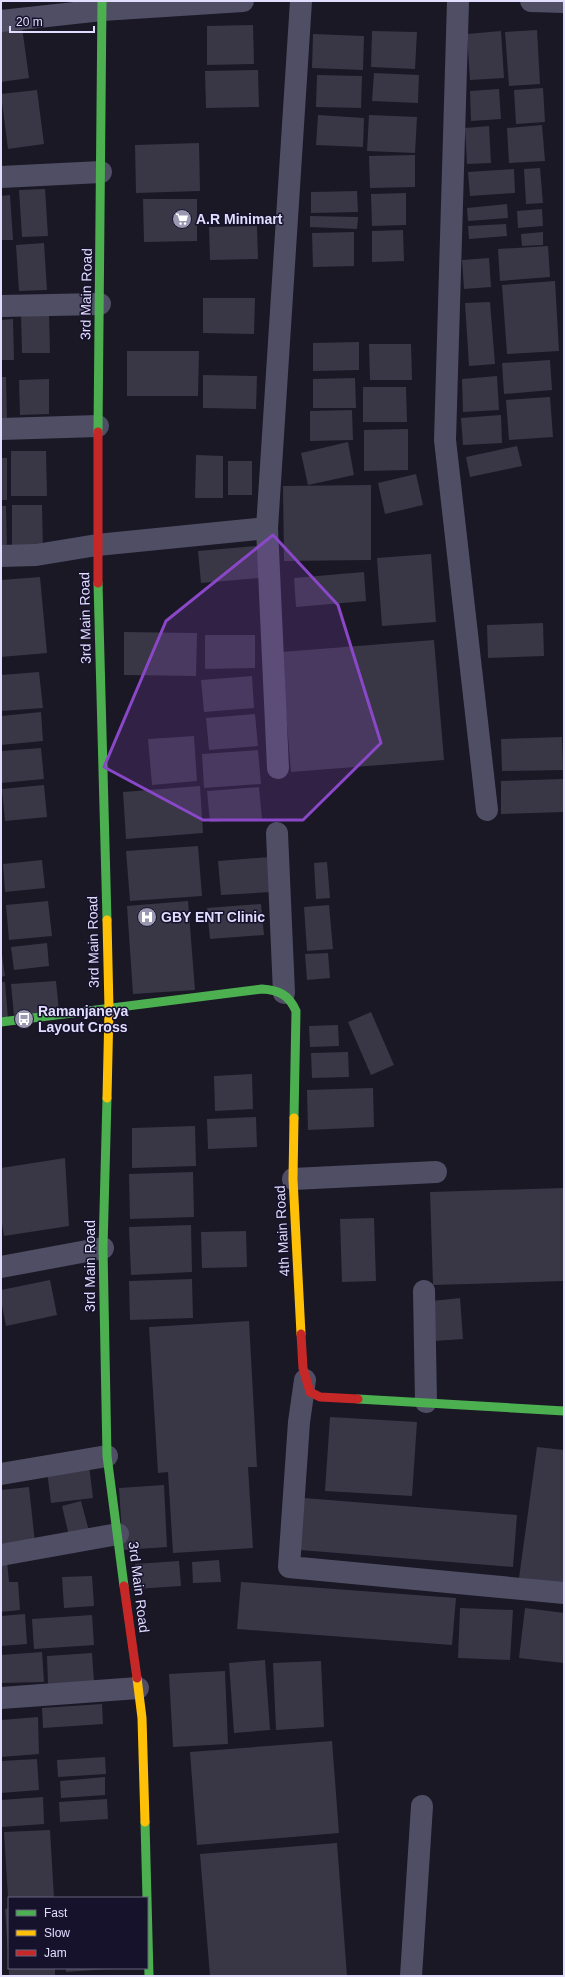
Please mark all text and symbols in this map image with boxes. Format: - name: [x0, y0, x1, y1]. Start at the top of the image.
- scale bar: [10, 8, 94, 34]
- text: 20 m: [16, 15, 43, 29]
- supermarket icon: A.R Minimart: [171, 208, 193, 230]
- place label: A.R Minimart: [196, 211, 283, 227]
- street label: 3rd Main Road: [77, 248, 95, 340]
- street label: 3rd Main Road: [76, 572, 94, 664]
- street label: 3rd Main Road: [84, 896, 102, 988]
- hospital icon: GBY ENT Clinic: [136, 906, 158, 928]
- place label: GBY ENT Clinic: [161, 909, 265, 925]
- place label: Ramanjaneya Layout Cross: [38, 1003, 128, 1035]
- bus stop icon: Ramanjaneya Layout Cross: [13, 1008, 35, 1030]
- street label: 4th Main Road: [272, 1185, 292, 1277]
- street label: 3rd Main Road: [82, 1220, 98, 1312]
- street label: 3rd Main Road: [125, 1540, 153, 1634]
- legend: [8, 1897, 148, 1969]
- text: Fast: [44, 1906, 68, 1920]
- text: Slow: [44, 1926, 70, 1940]
- text: Jam: [44, 1946, 67, 1960]

